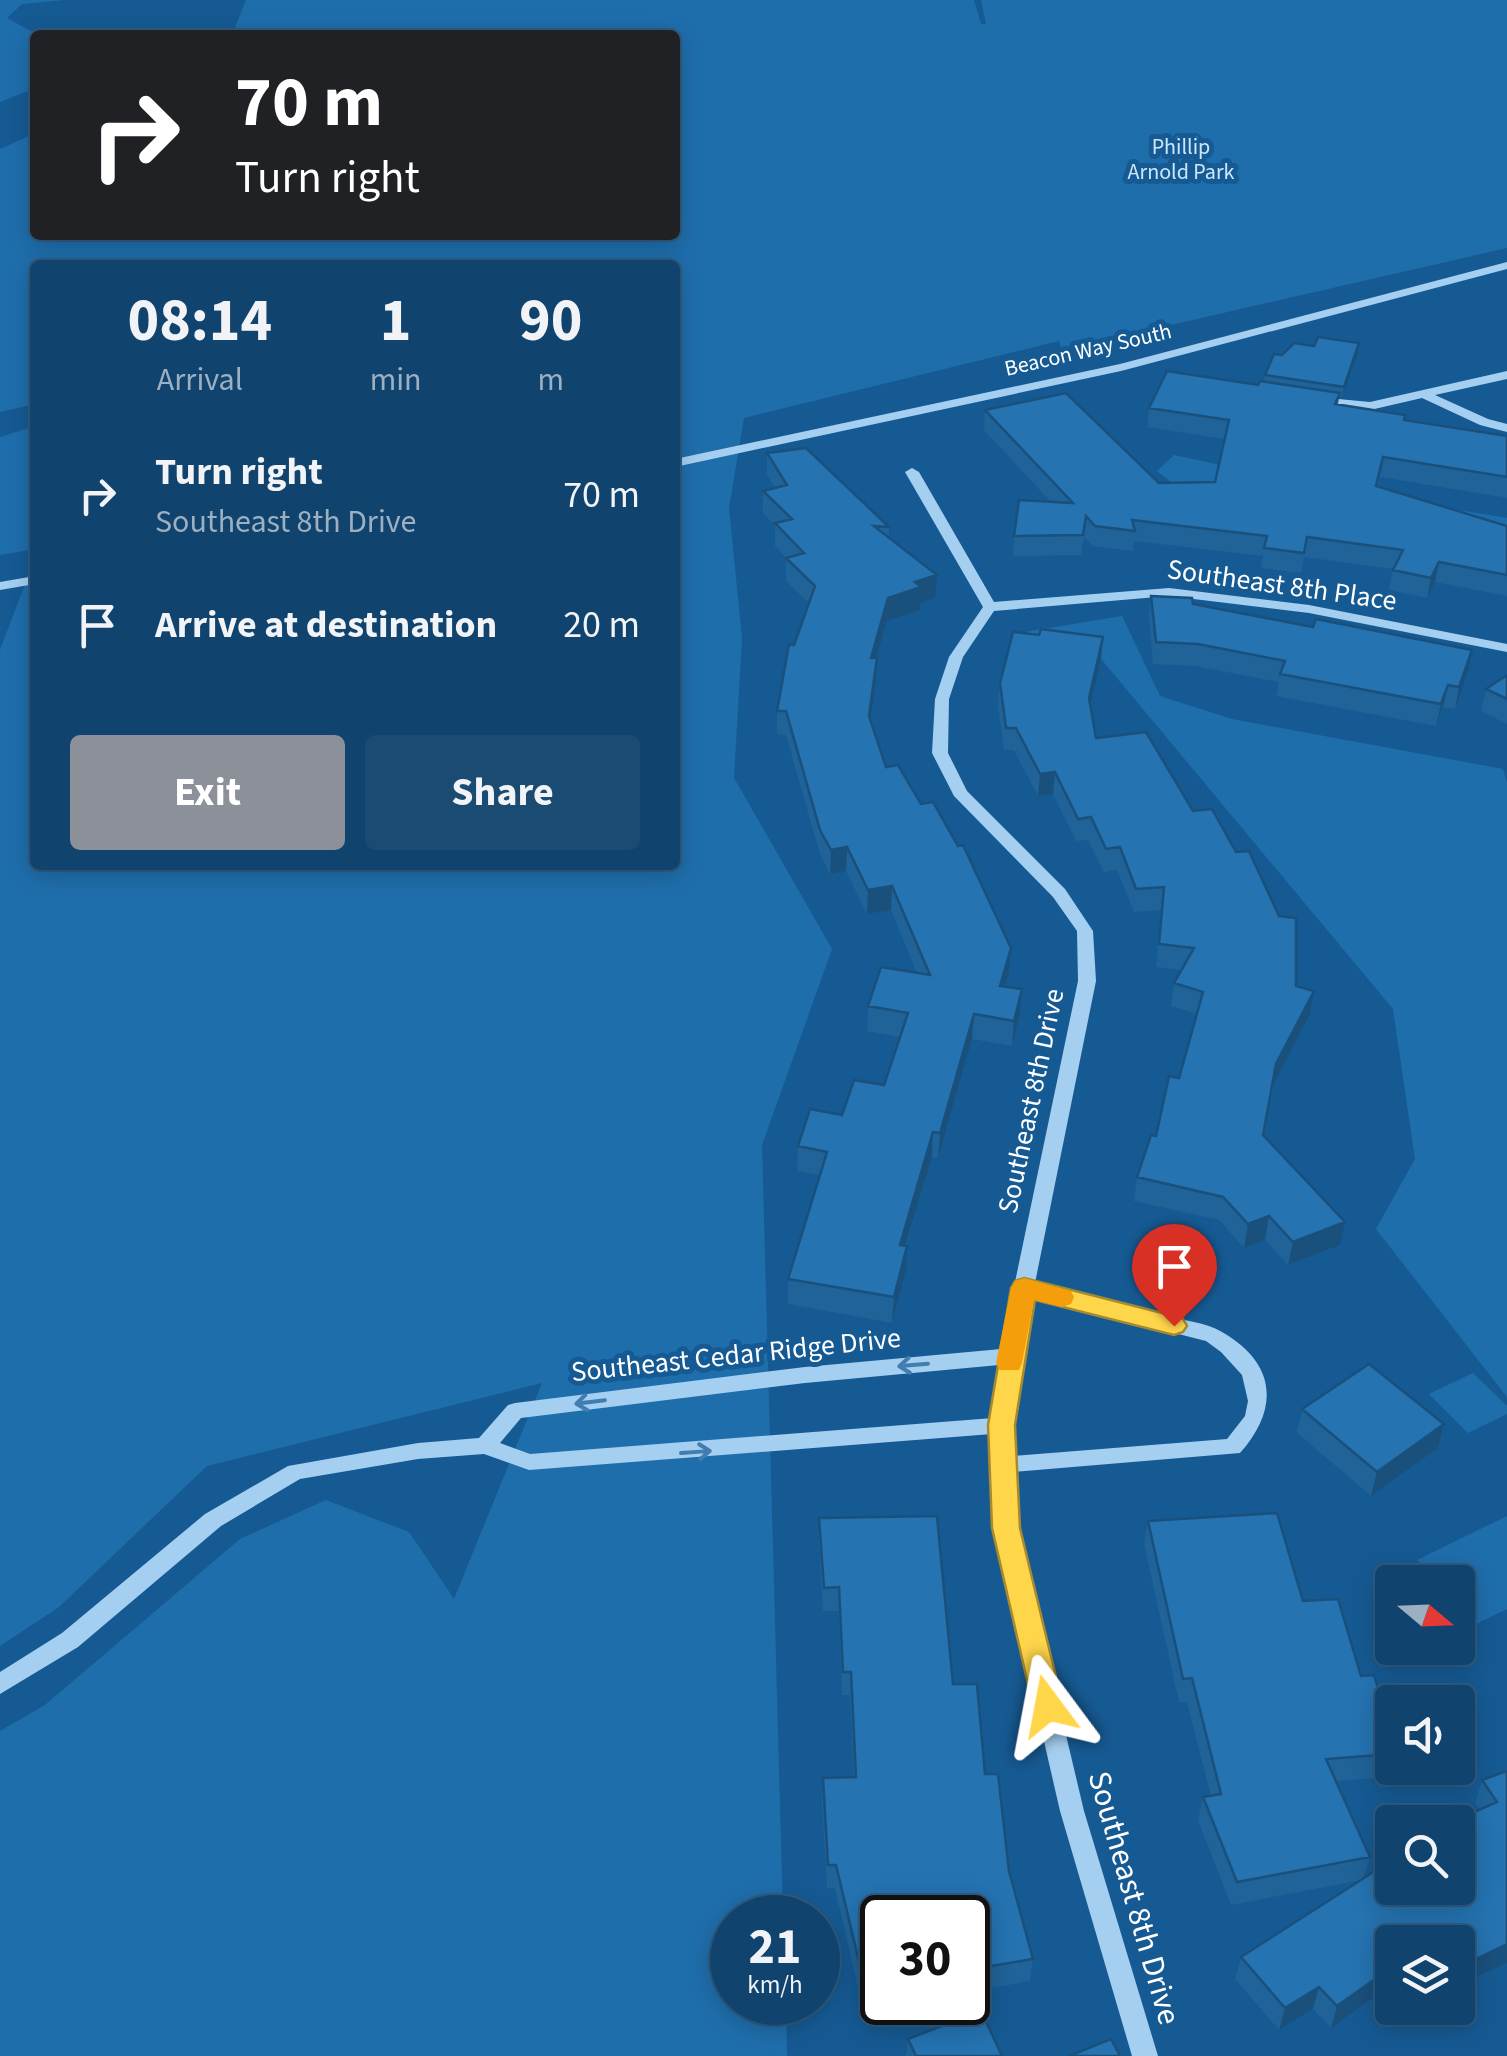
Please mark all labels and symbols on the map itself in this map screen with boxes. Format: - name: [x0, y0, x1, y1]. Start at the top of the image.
- park label: Phillip Arnold Park: [1128, 131, 1235, 188]
- street label: Beacon Way South: [1001, 315, 1175, 385]
- street label: Southeast 8th Place: [1165, 549, 1399, 621]
- street label: Southeast 8th Drive: [988, 985, 1074, 1217]
- pin: [1132, 1224, 1217, 1327]
- street label: Southeast Cedar Ridge Drive: [569, 1318, 903, 1392]
- one-way arrow: [898, 1356, 930, 1375]
- one-way arrow: [575, 1393, 607, 1412]
- one-way arrow: [679, 1442, 711, 1461]
- north arrow: [1375, 1565, 1475, 1665]
- position arrow: [996, 1654, 1100, 1758]
- street label: Southeast 8th Drive: [1076, 1766, 1192, 2030]
- speed limit sign: 30: [860, 1895, 990, 2025]

